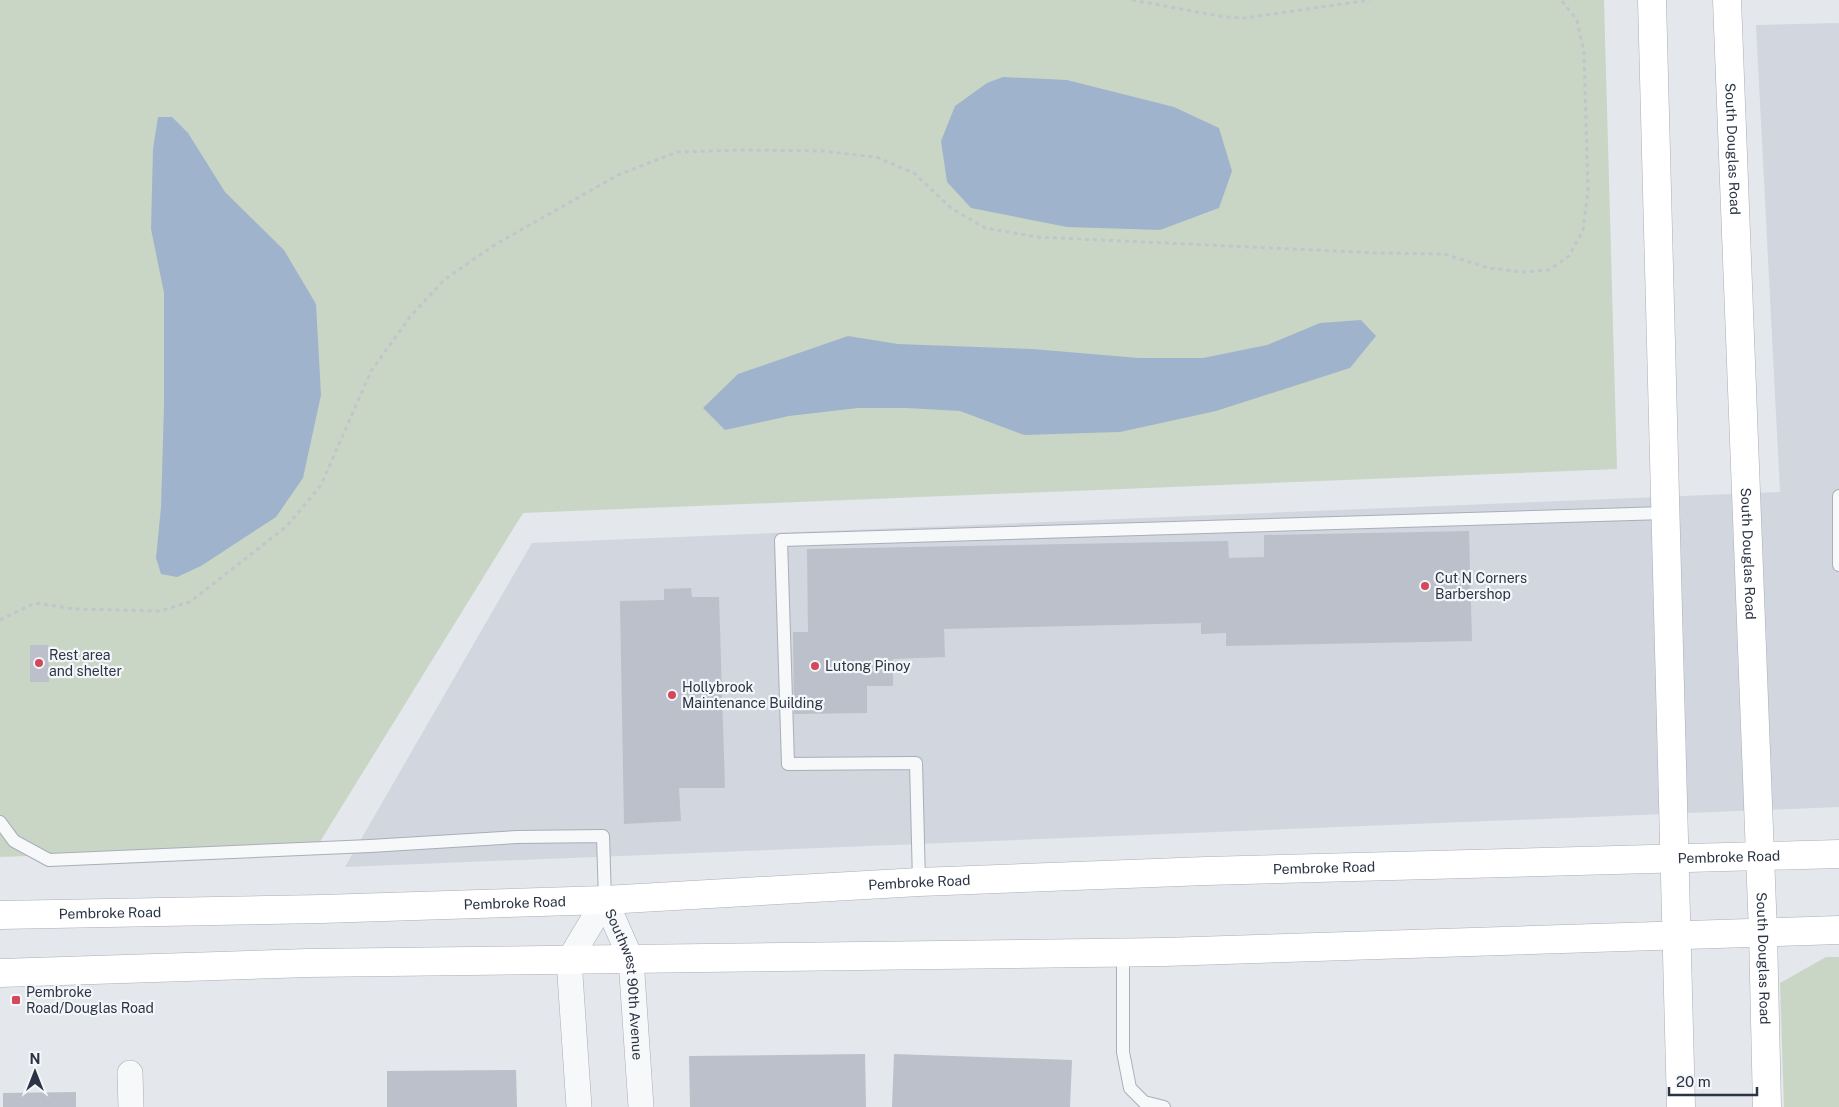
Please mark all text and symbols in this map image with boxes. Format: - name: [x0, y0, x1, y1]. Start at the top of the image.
- street label: South Douglas Road: [1722, 82, 1743, 215]
- street label: South Douglas Road: [1738, 487, 1759, 620]
- place label: Cut N Corners Barbershop: [1435, 570, 1527, 602]
- marker: Cut N Corners Barbershop: [1419, 580, 1431, 592]
- place label: Rest area and shelter: [49, 647, 122, 679]
- marker: Rest area and shelter: [33, 657, 45, 669]
- place label: Lutong Pinoy: [825, 658, 911, 674]
- marker: Lutong Pinoy: [809, 660, 821, 672]
- place label: Hollybrook Maintenance Building: [682, 679, 823, 711]
- marker: Hollybrook Maintenance Building: [666, 689, 678, 701]
- street label: Pembroke Road: [1677, 848, 1780, 866]
- street label: Pembroke Road: [1273, 858, 1375, 877]
- street label: Pembroke Road: [868, 872, 971, 893]
- street label: South Douglas Road: [1753, 892, 1773, 1025]
- street label: Pembroke Road: [463, 893, 566, 912]
- street label: Pembroke Road: [59, 904, 161, 922]
- street label: Southwest 90th Avenue: [602, 906, 646, 1061]
- place label: Pembroke Road/Douglas Road: [26, 984, 154, 1016]
- marker: Pembroke Road/Douglas Road: [10, 994, 22, 1006]
- north arrow: [10, 1047, 60, 1097]
- text: N: [30, 1051, 40, 1067]
- scale bar: [1669, 1064, 1756, 1096]
- text: 20 m: [1676, 1073, 1711, 1090]

